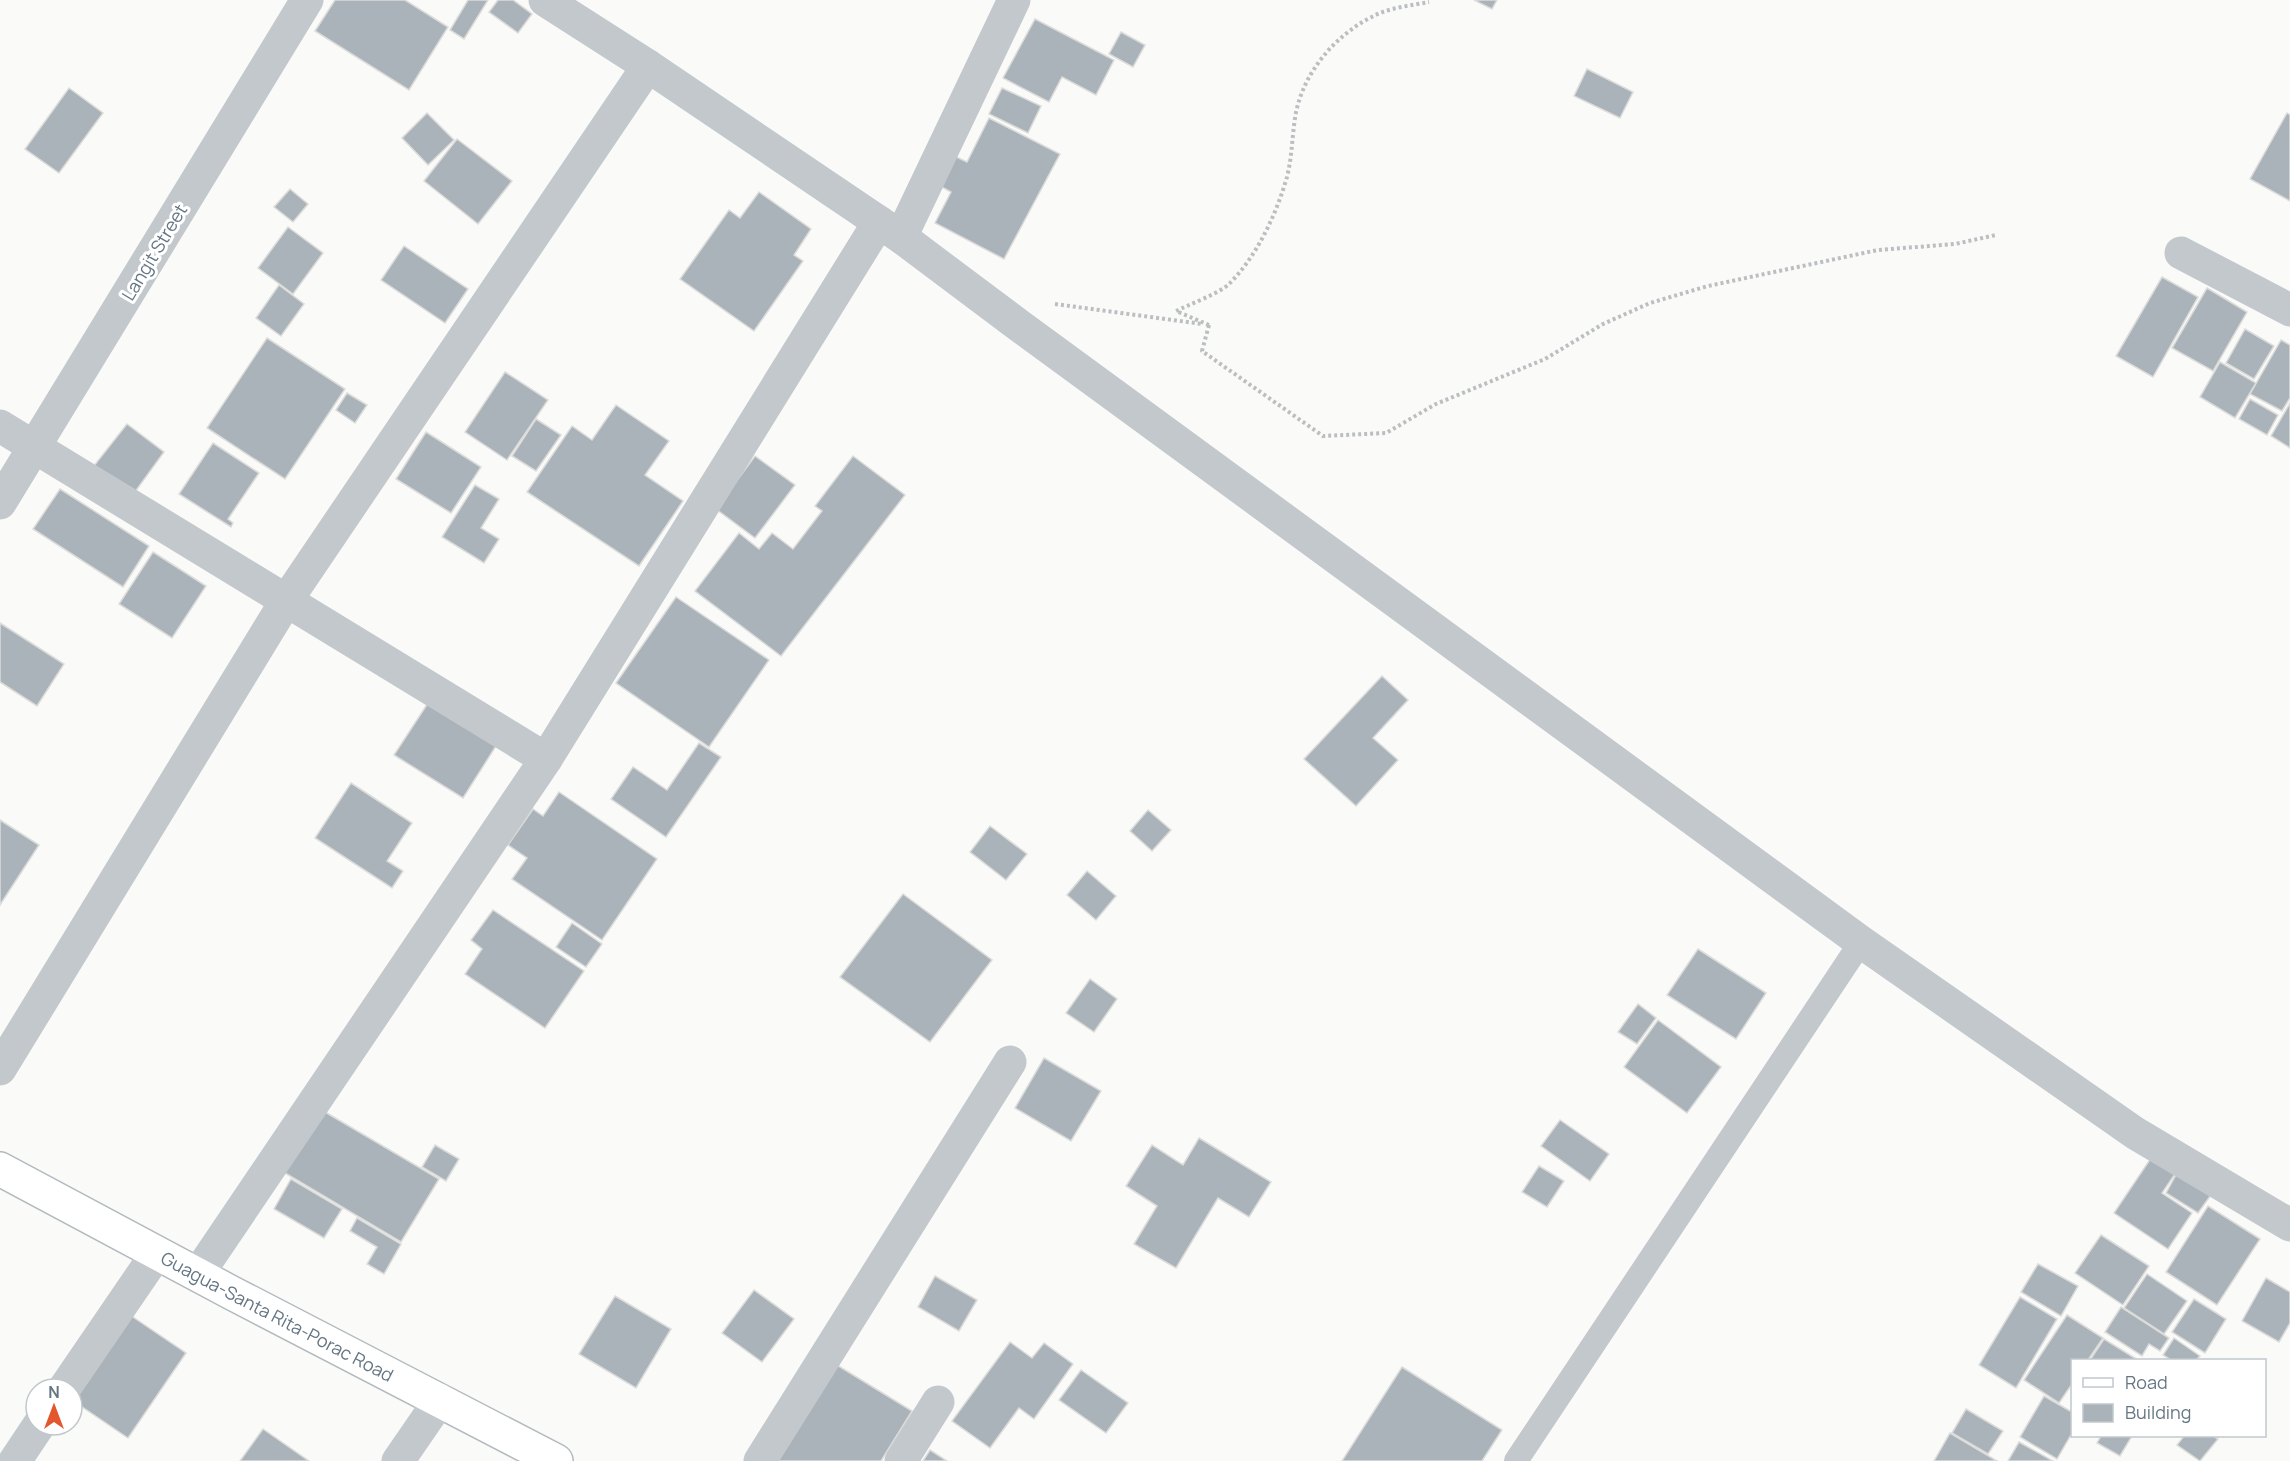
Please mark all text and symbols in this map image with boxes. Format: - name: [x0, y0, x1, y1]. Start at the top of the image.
- street label: Langit Street: [116, 199, 192, 305]
- street label: Guagua-Santa Rita-Porac Road: [157, 1245, 398, 1387]
- legend: [2071, 1359, 2266, 1437]
- text: Road: [2125, 1370, 2168, 1394]
- north arrow: [24, 1377, 84, 1437]
- text: N: [48, 1381, 60, 1403]
- text: Building: [2125, 1400, 2191, 1424]

